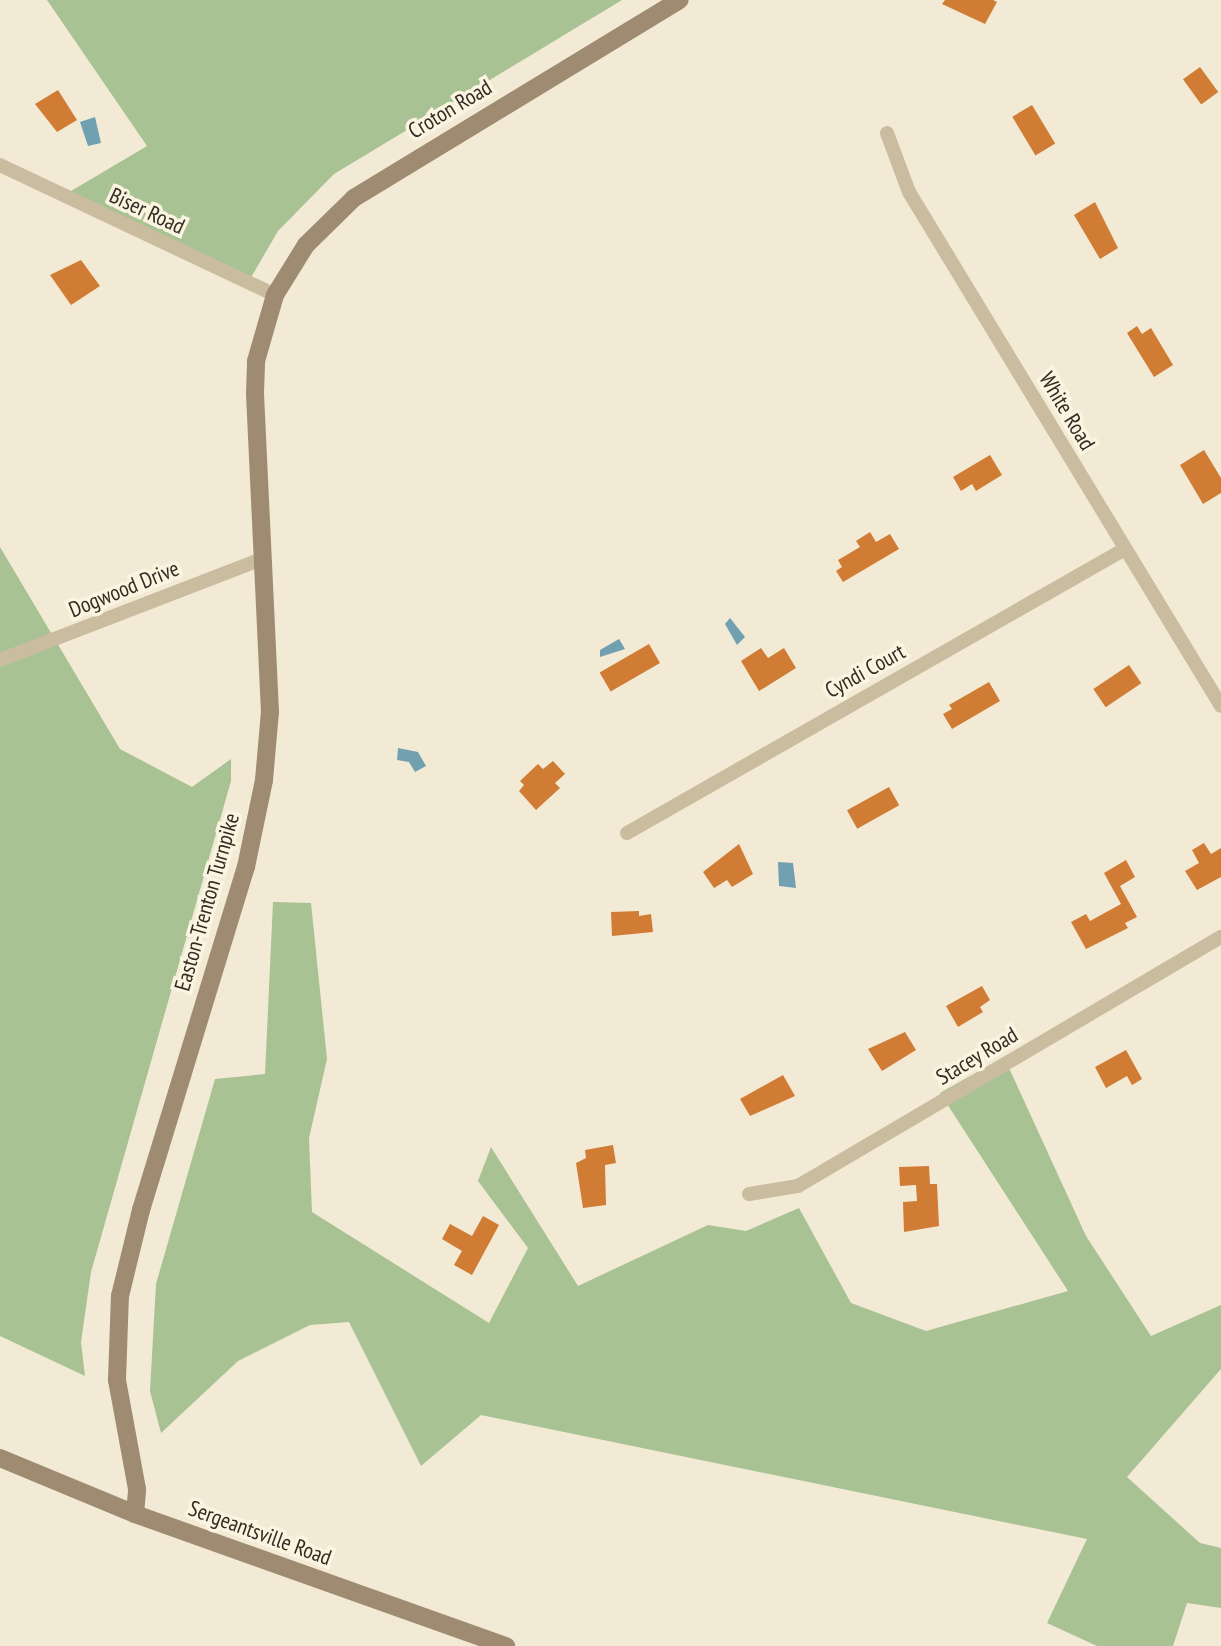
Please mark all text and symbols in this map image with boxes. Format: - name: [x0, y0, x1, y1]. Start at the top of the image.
- street label: Croton Road: [404, 74, 496, 144]
- street label: Biser Road: [105, 182, 189, 240]
- street label: White Road: [1033, 367, 1101, 455]
- street label: Dogwood Drive: [65, 555, 183, 623]
- street label: Cyndi Court: [820, 638, 910, 704]
- street label: Easton-Trenton Turnpike: [169, 810, 245, 994]
- street label: Stacey Road: [931, 1021, 1023, 1091]
- street label: Sergeantsville Road: [185, 1495, 335, 1571]

